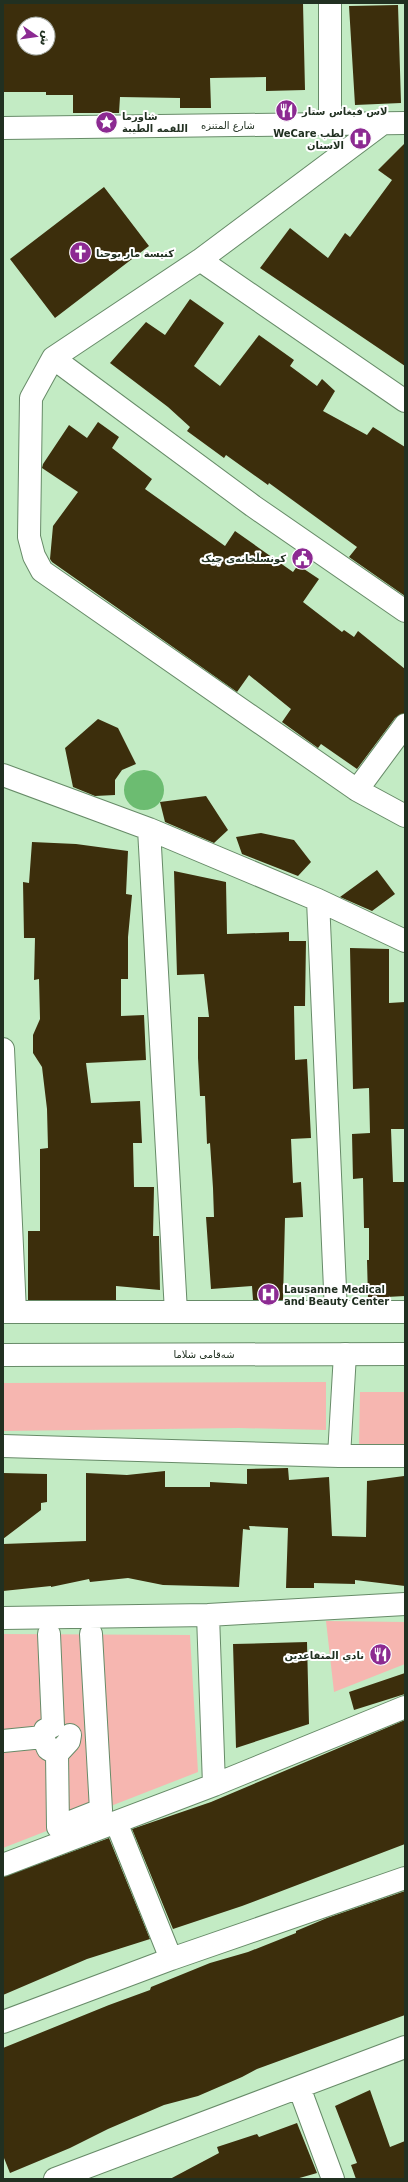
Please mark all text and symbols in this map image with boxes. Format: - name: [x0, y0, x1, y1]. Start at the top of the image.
- north arrow: [16, 16, 56, 56]
- text: ش: [37, 29, 53, 47]
- restaurant icon: لاس فيغاس ستار: [273, 98, 299, 124]
- place label: لاس فيغاس ستار: [301, 106, 387, 118]
- place icon: شاورما اللقمه الطيبة: [94, 109, 120, 135]
- place label: شاورما اللقمه الطيبة: [122, 111, 188, 134]
- street label: شارع المتنزه: [201, 120, 255, 132]
- hospital icon: WeCare لطب الاسنان: [347, 126, 373, 152]
- place label: WeCare لطب الاسنان: [273, 128, 344, 151]
- church icon: كنيسة مار يوحنا: [67, 240, 93, 266]
- place label: كنيسة مار يوحنا: [96, 248, 174, 260]
- public building icon: کونسڵخانەی چیک: [289, 545, 315, 571]
- place label: کونسڵخانەی چیک: [201, 552, 286, 565]
- hospital icon: Lausanne Medical and Beauty Center: [255, 1282, 281, 1308]
- place label: Lausanne Medical and Beauty Center: [284, 1284, 389, 1307]
- street label: شەقامی شلاما: [173, 1349, 235, 1360]
- restaurant icon: نادي المتقاعدین: [367, 1642, 393, 1668]
- place label: نادي المتقاعدین: [284, 1650, 364, 1662]

